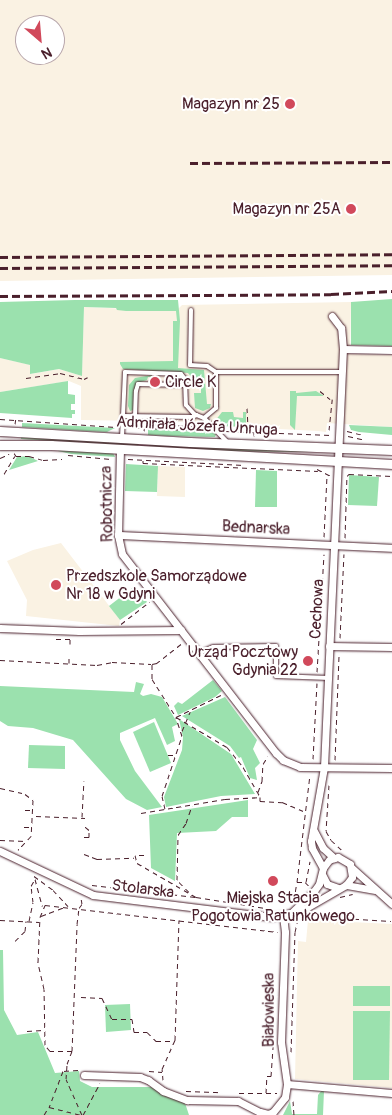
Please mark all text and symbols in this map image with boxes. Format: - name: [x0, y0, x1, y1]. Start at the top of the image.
- north arrow: [15, 15, 65, 65]
- text: N: [39, 43, 55, 63]
- place label: Magazyn nr 25: [182, 94, 280, 114]
- marker: Magazyn nr 25: [284, 98, 296, 110]
- place label: Magazyn nr 25A: [233, 199, 341, 219]
- marker: Magazyn nr 25A: [345, 203, 357, 215]
- place label: Circle K: [165, 372, 216, 392]
- marker: Circle K: [149, 376, 161, 388]
- street label: Admirała Józefa Unruga: [116, 412, 278, 440]
- street label: Robotnicza: [97, 466, 117, 542]
- street label: Bednarska: [221, 517, 291, 539]
- place label: Przedszkole Samorządowe Nr 18 w Gdyni: [66, 566, 247, 604]
- marker: Przedszkole Samorządowe Nr 18 w Gdyni: [50, 579, 62, 591]
- street label: Cechowa: [306, 579, 328, 639]
- place label: Urząd Pocztowy Gdynia 22: [187, 642, 298, 680]
- marker: Urząd Pocztowy Gdynia 22: [302, 655, 314, 667]
- marker: Miejska Stacja Pogotowia Ratunkowego: [267, 875, 279, 887]
- street label: Stolarska: [111, 876, 175, 902]
- place label: Miejska Stacja Pogotowia Ratunkowego: [191, 888, 355, 926]
- street label: Białowieska: [259, 973, 279, 1047]

